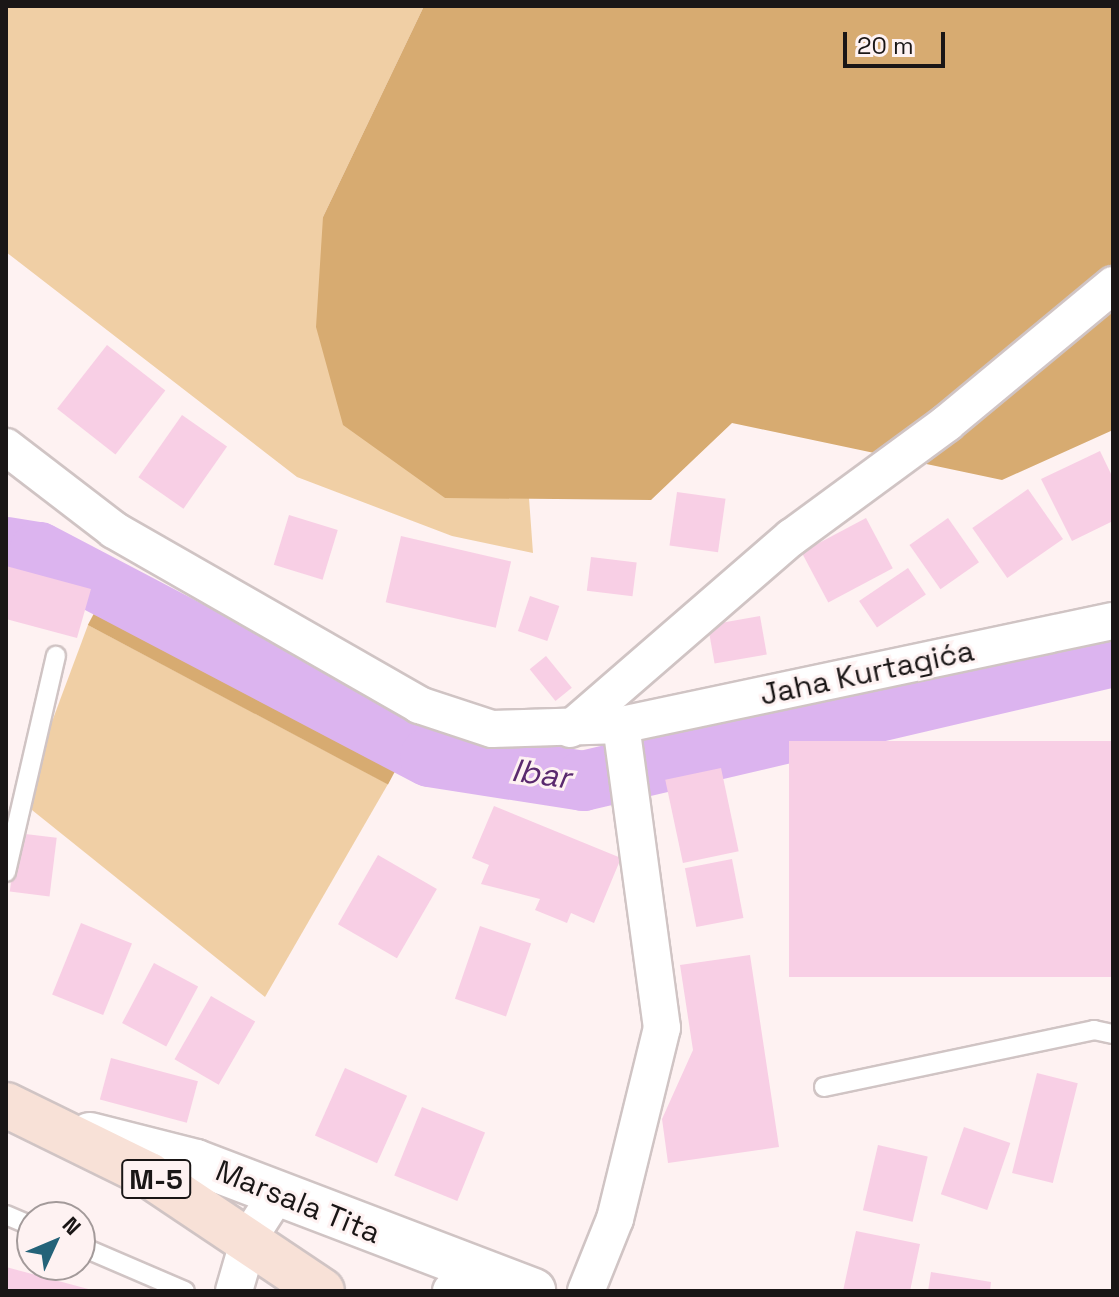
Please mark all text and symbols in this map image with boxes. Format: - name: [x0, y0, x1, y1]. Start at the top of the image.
- scale bar: [847, 16, 949, 66]
- text: 20 m: [857, 30, 914, 61]
- street label: Jaha Kurtagića: [757, 633, 977, 713]
- water label: Ibar: [509, 751, 573, 797]
- street label: Marsala Tita: [210, 1153, 386, 1251]
- road number: M-5: [120, 1155, 192, 1203]
- north arrow: [16, 1201, 96, 1281]
- text: N: [57, 1211, 87, 1241]

